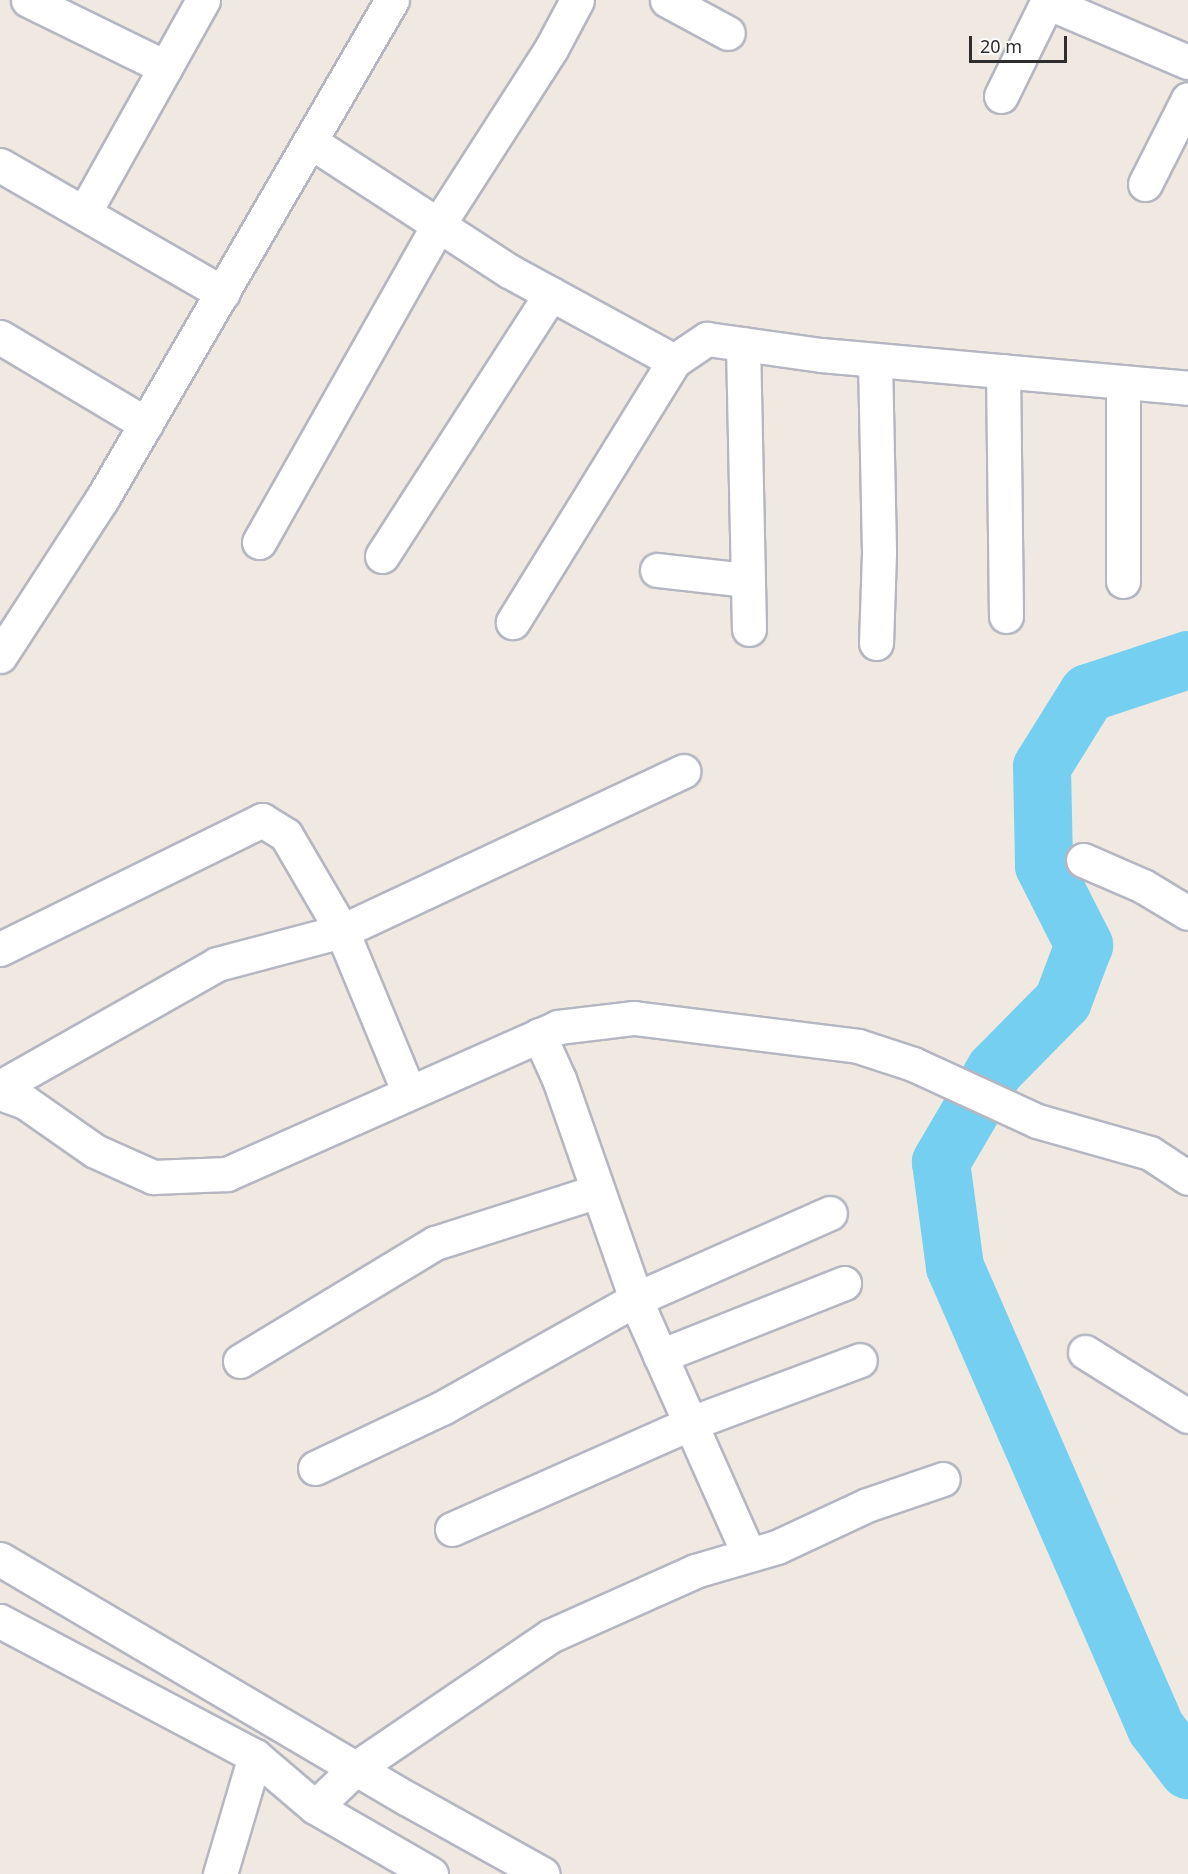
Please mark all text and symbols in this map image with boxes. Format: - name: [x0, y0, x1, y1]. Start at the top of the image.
- scale bar: [972, 24, 1070, 62]
- text: 20 m: [980, 34, 1022, 58]

